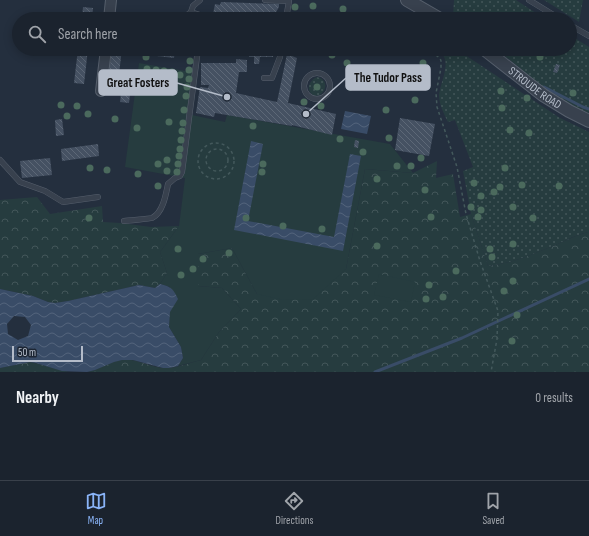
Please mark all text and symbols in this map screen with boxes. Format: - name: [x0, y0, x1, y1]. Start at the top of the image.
- search box: [12, 12, 577, 56]
- icon: search: [26, 23, 48, 45]
- text: Search here: [58, 25, 118, 44]
- street label: STROUDE ROAD: [505, 63, 564, 112]
- callout: The Tudor Pass: [346, 65, 430, 90]
- callout: Great Fosters: [99, 70, 177, 95]
- text: The Tudor Pass: [354, 70, 422, 86]
- text: Great Fosters: [107, 75, 169, 91]
- scale bar: [12, 344, 83, 363]
- text: 50 m: [18, 346, 36, 359]
- text: Nearby: [16, 388, 59, 408]
- text: 0 results: [535, 390, 573, 406]
- tab: Map: [85, 490, 107, 527]
- tab: Directions: [276, 490, 313, 527]
- tab: Saved: [482, 490, 504, 527]

